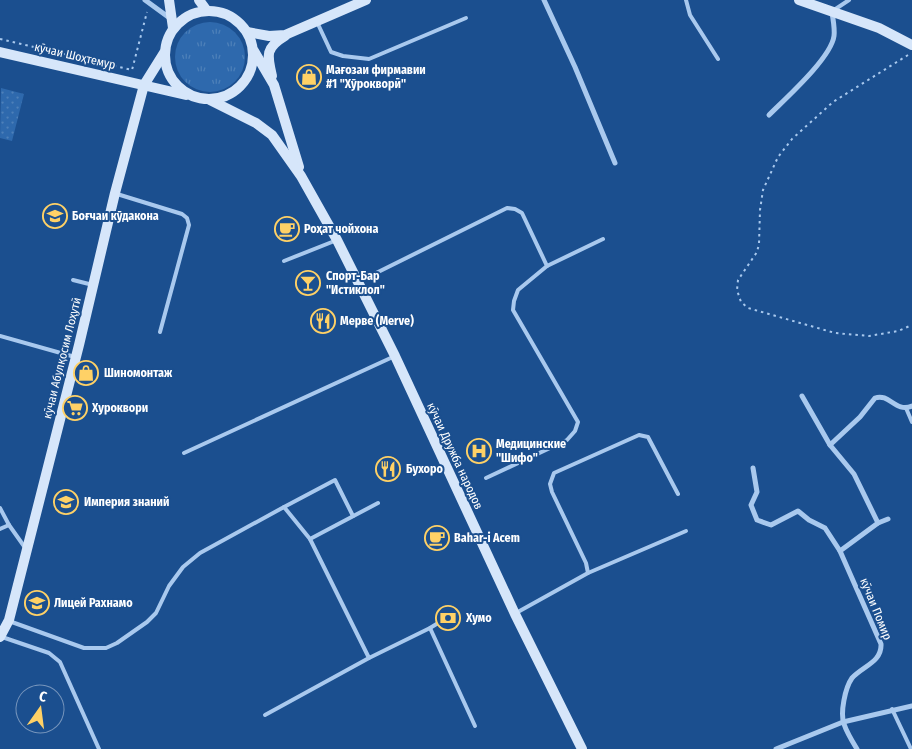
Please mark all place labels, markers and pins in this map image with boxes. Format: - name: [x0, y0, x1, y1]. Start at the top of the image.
- place label: Мағозаи фирмавии #1 "Хӯрокворӣ": [326, 63, 426, 91]
- shop icon: Мағозаи фирмавии #1 "Хӯрокворӣ": [296, 64, 322, 90]
- school or university icon: Боғчаи кӯдакона: [42, 203, 68, 229]
- place label: Боғчаи кӯдакона: [72, 209, 159, 223]
- cafe icon: Роҳат чойхона: [274, 216, 300, 242]
- place label: Роҳат чойхона: [304, 222, 378, 236]
- place label: Спорт-Бар "Истиклол": [326, 269, 385, 297]
- bar icon: Спорт-Бар "Истиклол": [295, 270, 321, 296]
- restaurant icon: Мерве (Merve): [310, 308, 336, 334]
- place label: Мерве (Merve): [340, 314, 414, 328]
- shop icon: Шиномонтаж: [73, 360, 99, 386]
- place label: Шиномонтаж: [104, 366, 173, 380]
- supermarket icon: Хуроквори: [62, 395, 88, 421]
- place label: Хуроквори: [91, 401, 148, 415]
- place label: Медицинские "Шифо": [496, 437, 566, 465]
- hospital icon: Медицинские "Шифо": [466, 438, 492, 464]
- restaurant icon: Бухоро: [375, 456, 401, 482]
- place label: Бухоро: [406, 462, 444, 476]
- school or university icon: Империя знаний: [53, 489, 79, 515]
- place label: Империя знаний: [84, 495, 169, 509]
- cafe icon: Bahar-i Acem: [424, 525, 450, 551]
- place label: Bahar-i Acem: [454, 531, 520, 545]
- school or university icon: Лицей Рахнамо: [24, 590, 50, 616]
- place label: Лицей Рахнамо: [54, 596, 133, 610]
- bank icon: Хумо: [435, 605, 461, 631]
- place label: Хумо: [465, 611, 492, 625]

